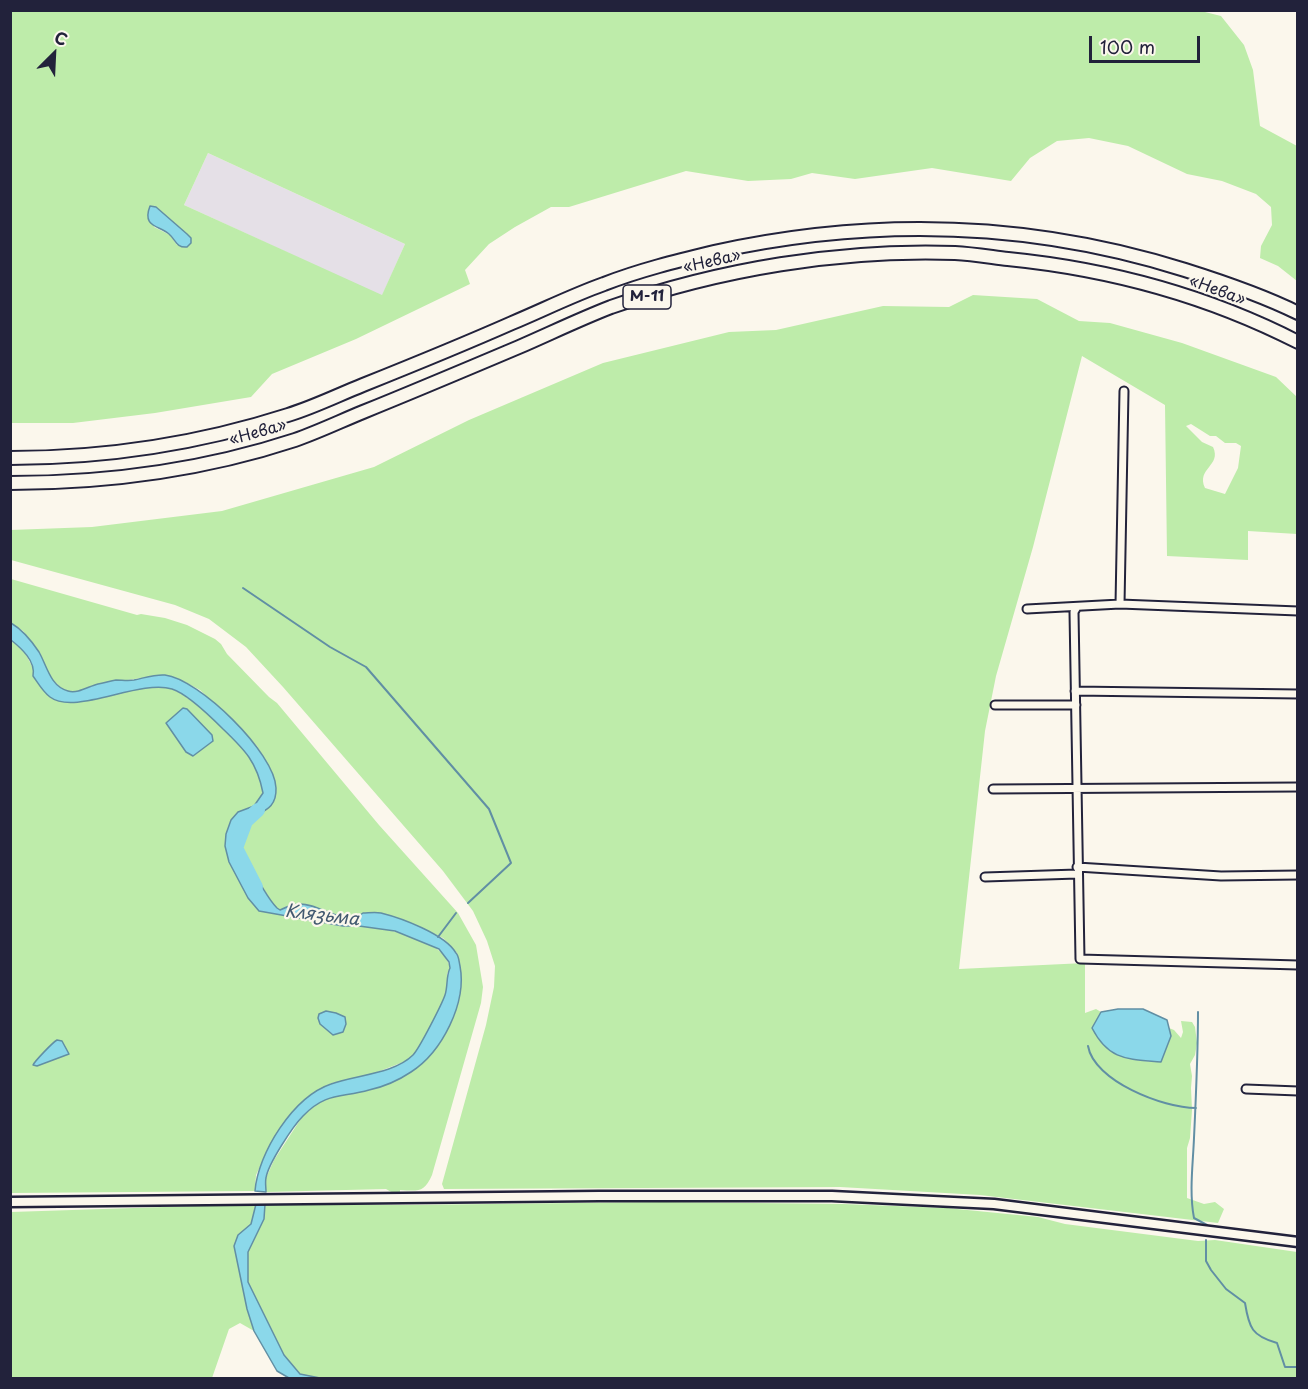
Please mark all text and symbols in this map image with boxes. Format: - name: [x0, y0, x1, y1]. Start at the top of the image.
- north arrow: [24, 24, 84, 84]
- text: С: [51, 24, 72, 51]
- scale bar: [1092, 24, 1203, 62]
- text: 100 m: [1100, 33, 1155, 60]
- street label: «Нева»: [681, 246, 743, 278]
- street label: «Нева»: [1186, 272, 1248, 310]
- road number: М-11: [623, 285, 671, 309]
- street label: «Нева»: [227, 416, 289, 450]
- water label: Клязьма: [284, 901, 360, 931]

